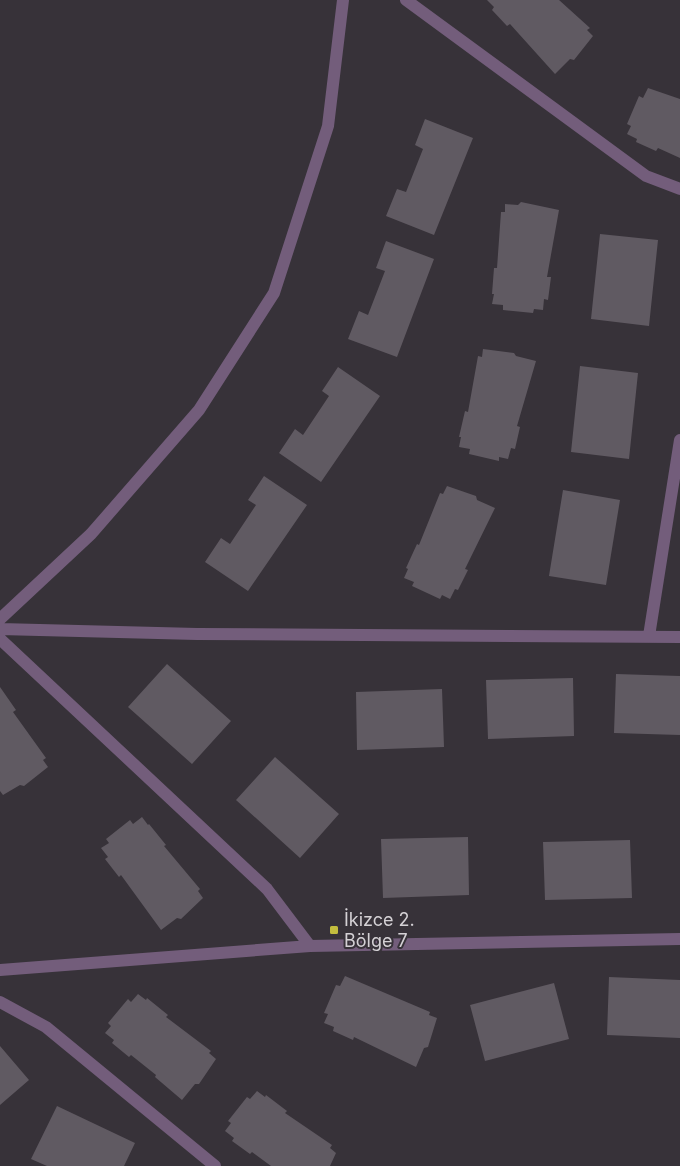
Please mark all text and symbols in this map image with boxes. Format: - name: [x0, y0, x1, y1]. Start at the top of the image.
- place label: İkizce 2. Bölge 7: [344, 908, 415, 951]
- marker: İkizce 2. Bölge 7: [328, 924, 340, 936]

